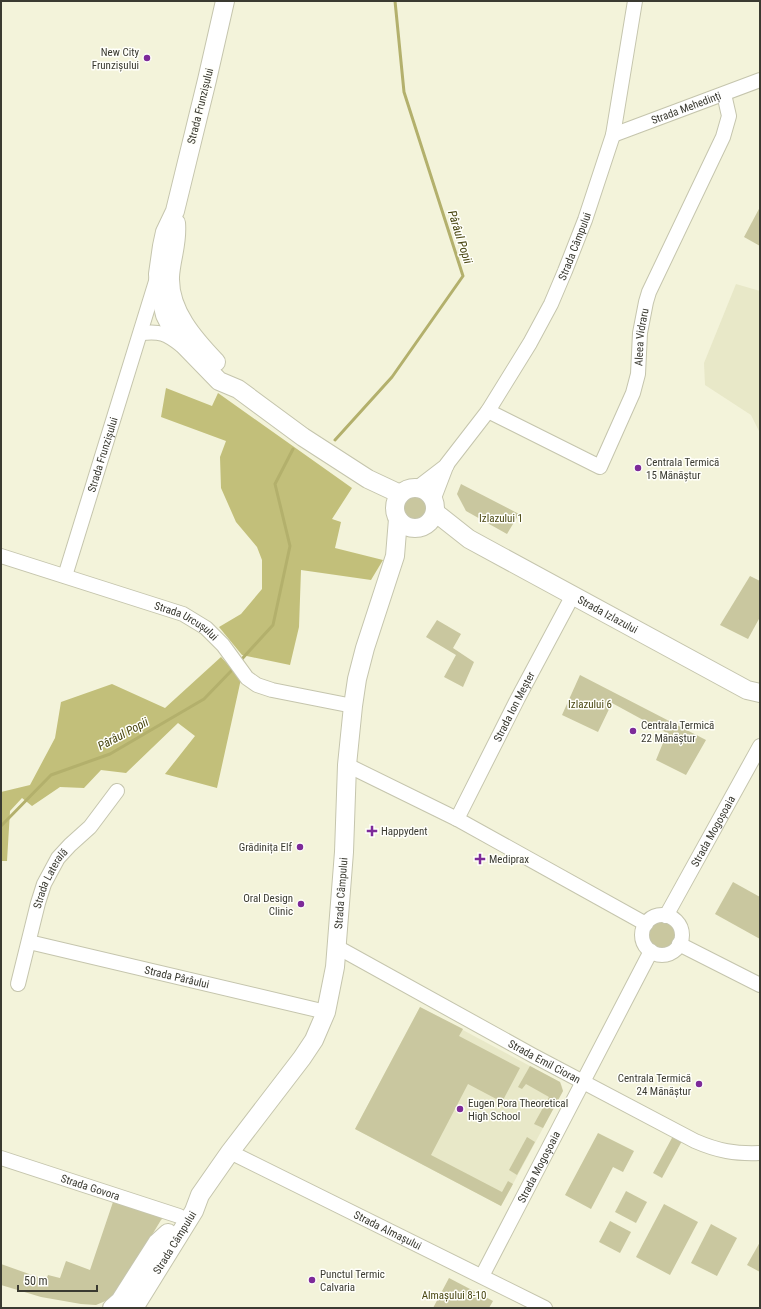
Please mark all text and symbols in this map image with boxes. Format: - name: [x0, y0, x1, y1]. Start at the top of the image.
- place label: New City Frunzișului: [92, 46, 139, 72]
- marker: New City Frunzișului: [142, 53, 152, 63]
- street label: Strada Frunzișului: [185, 67, 216, 145]
- street label: Strada Mehedinți: [649, 89, 723, 127]
- water label: Pârâul Popii: [445, 209, 475, 266]
- street label: Strada Câmpului: [556, 211, 594, 282]
- street label: Aleea Vidraru: [632, 307, 652, 366]
- street label: Strada Frunzișului: [85, 416, 121, 494]
- place label: Centrala Termică 15 Mănăștur: [646, 456, 719, 482]
- marker: Centrala Termică 15 Mănăștur: [633, 463, 643, 473]
- park label: Izlazului 1: [479, 512, 523, 525]
- street label: Strada Izlazului: [575, 593, 640, 636]
- street label: Strada Urcușului: [153, 599, 221, 643]
- street label: Strada Ion Meșter: [491, 669, 538, 744]
- park label: Izlazului 6: [568, 698, 612, 711]
- water label: Pârâul Popii: [95, 715, 151, 753]
- place label: Centrala Termică 22 Mănăștur: [641, 719, 714, 745]
- marker: Centrala Termică 22 Mănăștur: [628, 726, 638, 736]
- street label: Strada Mogoșoaia: [689, 794, 738, 869]
- marker: Happydent: [366, 825, 378, 837]
- place label: Happydent: [381, 825, 428, 838]
- place label: Grădinița Elf: [239, 841, 293, 854]
- marker: Grădinița Elf: [295, 842, 305, 852]
- street label: Strada Laterală: [31, 846, 71, 910]
- marker: Mediprax: [474, 853, 486, 865]
- place label: Mediprax: [489, 853, 529, 866]
- street label: Strada Câmpului: [332, 857, 351, 929]
- place label: Oral Design Clinic: [243, 892, 293, 918]
- marker: Oral Design Clinic: [296, 899, 306, 909]
- street label: Strada Pârâului: [143, 963, 211, 991]
- street label: Strada Emil Cioran: [506, 1037, 583, 1086]
- place label: Centrala Termică 24 Mănăștur: [618, 1072, 692, 1098]
- marker: Centrala Termică 24 Mănăștur: [694, 1079, 704, 1089]
- place label: Eugen Pora Theoretical High School: [468, 1097, 568, 1123]
- marker: Eugen Pora Theoretical High School: [455, 1104, 465, 1114]
- street label: Strada Mogoșoaia: [515, 1129, 563, 1205]
- street label: Strada Govora: [59, 1172, 121, 1203]
- street label: Strada Almașului: [352, 1208, 423, 1253]
- street label: Strada Câmpului: [151, 1209, 199, 1277]
- scale bar: [18, 1267, 97, 1293]
- place label: Punctul Termic Calvaria: [320, 1268, 385, 1294]
- text: 50 m: [24, 1274, 48, 1288]
- marker: Punctul Termic Calvaria: [307, 1275, 317, 1285]
- park label: Almașului 8-10: [422, 1289, 486, 1302]

